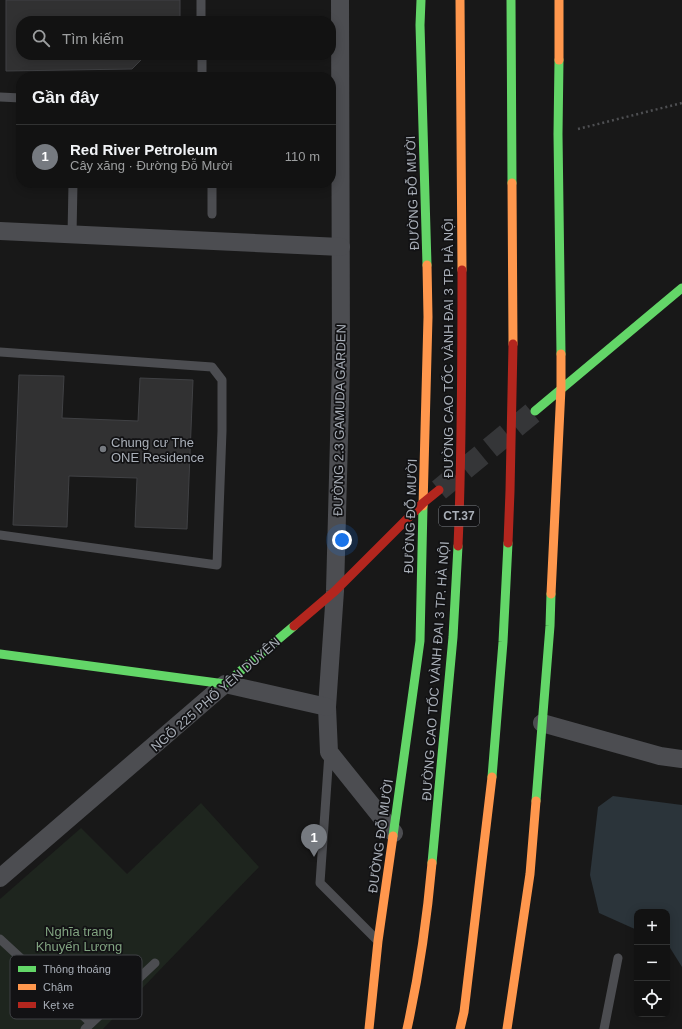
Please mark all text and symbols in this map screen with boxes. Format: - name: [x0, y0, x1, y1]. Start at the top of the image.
- search box: [16, 16, 336, 60]
- icon: search: [30, 27, 52, 49]
- text: Tìm kiếm: [62, 30, 124, 47]
- text: Gần đây: [32, 88, 99, 107]
- street label: ĐƯỜNG ĐỖ MƯỜI: [403, 135, 422, 250]
- text: Red River Petroleum: [70, 141, 218, 158]
- text: 1: [41, 149, 49, 164]
- text: 110 m: [285, 149, 320, 164]
- text: Cây xăng · Đường Đỗ Mười: [70, 158, 232, 173]
- street label: ĐƯỜNG CAO TỐC VÀNH ĐAI 3 TP. HÀ NỘI: [441, 218, 456, 478]
- street label: ĐƯỜNG 2.3 GAMUDA GARDEN: [330, 324, 349, 516]
- place label: Chung cư The ONE Residence: [111, 435, 204, 465]
- marker: Chung cư The ONE Residence: [98, 444, 108, 454]
- street label: ĐƯỜNG ĐỖ MƯỜI: [401, 459, 420, 574]
- road number: CT.37: [439, 506, 479, 526]
- your location: [332, 530, 352, 550]
- street label: ĐƯỜNG CAO TỐC VÀNH ĐAI 3 TP. HÀ NỘI: [419, 541, 452, 801]
- street label: NGÕ 225 PHỐ YÊN DUYÊN: [148, 634, 283, 754]
- street label: ĐƯỜNG ĐỖ MƯỜI: [365, 778, 396, 894]
- pin: 1: [301, 824, 327, 857]
- map controls: [634, 909, 670, 1017]
- button: +: [634, 909, 670, 945]
- park label: Nghĩa trang Khuyến Lương: [36, 924, 122, 954]
- button: −: [634, 945, 670, 981]
- legend: [10, 955, 142, 1019]
- text: Thông thoáng: [43, 963, 111, 975]
- text: Chậm: [43, 981, 72, 993]
- button: locate: [634, 981, 670, 1017]
- text: Kẹt xe: [43, 999, 74, 1011]

